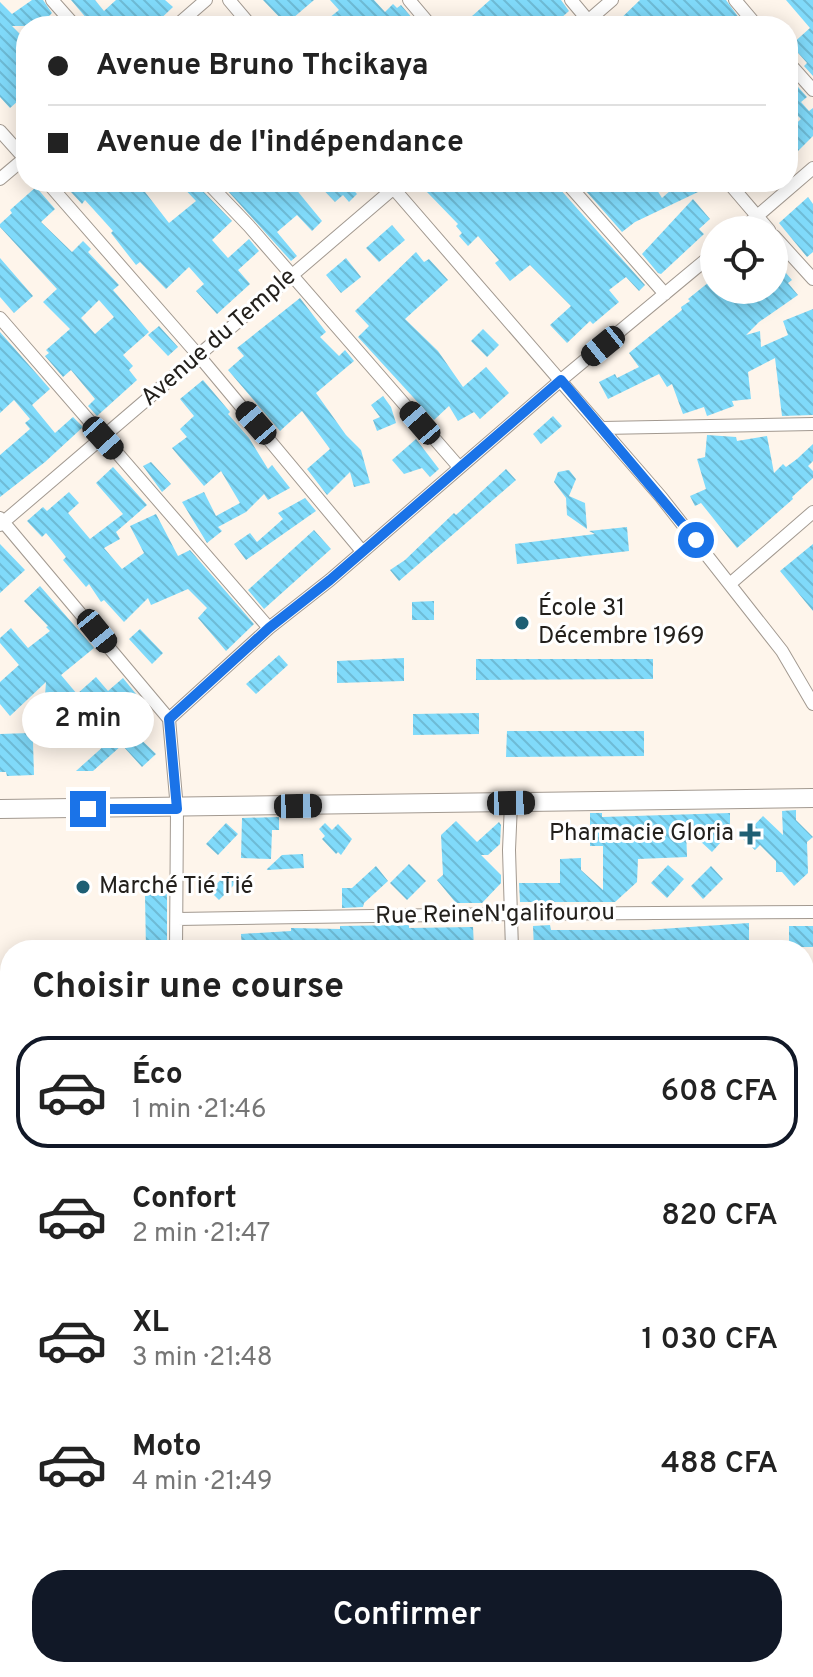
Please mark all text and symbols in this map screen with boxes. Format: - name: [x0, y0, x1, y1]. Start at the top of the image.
- text: Avenue Bruno Thcikaya: [96, 48, 428, 85]
- text: Avenue de l'indépendance: [96, 125, 464, 162]
- map controls: [700, 216, 788, 304]
- button: locate: [700, 216, 788, 304]
- street label: Avenue du Temple: [135, 262, 303, 414]
- car: [577, 322, 629, 370]
- car: [231, 397, 281, 449]
- car: [395, 397, 445, 449]
- car: [78, 412, 128, 464]
- route start: [678, 522, 714, 558]
- place label: École 31 Décembre 1969: [538, 592, 704, 652]
- car: [73, 605, 121, 657]
- marker: École 31 Décembre 1969: [513, 614, 531, 632]
- callout: 2 min: [22, 693, 154, 749]
- text: 2 min: [54, 703, 122, 736]
- route end: [70, 791, 106, 827]
- car: [487, 791, 535, 815]
- car: [274, 794, 322, 818]
- place label: Pharmacie Gloria: [549, 819, 734, 849]
- marker: Pharmacie Gloria: [741, 825, 759, 843]
- place label: Marché Tié Tié: [99, 872, 253, 902]
- marker: Marché Tié Tié: [74, 878, 92, 896]
- street label: Rue ReineN'galifourou: [375, 898, 615, 932]
- text: Choisir une course: [32, 965, 344, 1011]
- icon: car: [36, 1056, 108, 1128]
- text: Éco: [132, 1057, 183, 1094]
- text: 608 CFA: [661, 1074, 778, 1111]
- text: 1 min · 21:46: [132, 1094, 266, 1127]
- icon: car: [36, 1180, 108, 1252]
- text: Confort: [132, 1181, 237, 1218]
- text: 820 CFA: [661, 1198, 778, 1235]
- text: 2 min · 21:47: [132, 1218, 270, 1251]
- icon: car: [36, 1304, 108, 1376]
- text: XL: [132, 1305, 169, 1342]
- text: 1 030 CFA: [642, 1322, 778, 1359]
- text: 3 min · 21:48: [132, 1342, 273, 1375]
- icon: car: [36, 1428, 108, 1500]
- text: Moto: [132, 1429, 202, 1466]
- text: 488 CFA: [661, 1446, 778, 1483]
- text: 4 min · 21:49: [132, 1466, 272, 1499]
- button: Confirmer: [32, 1570, 782, 1662]

